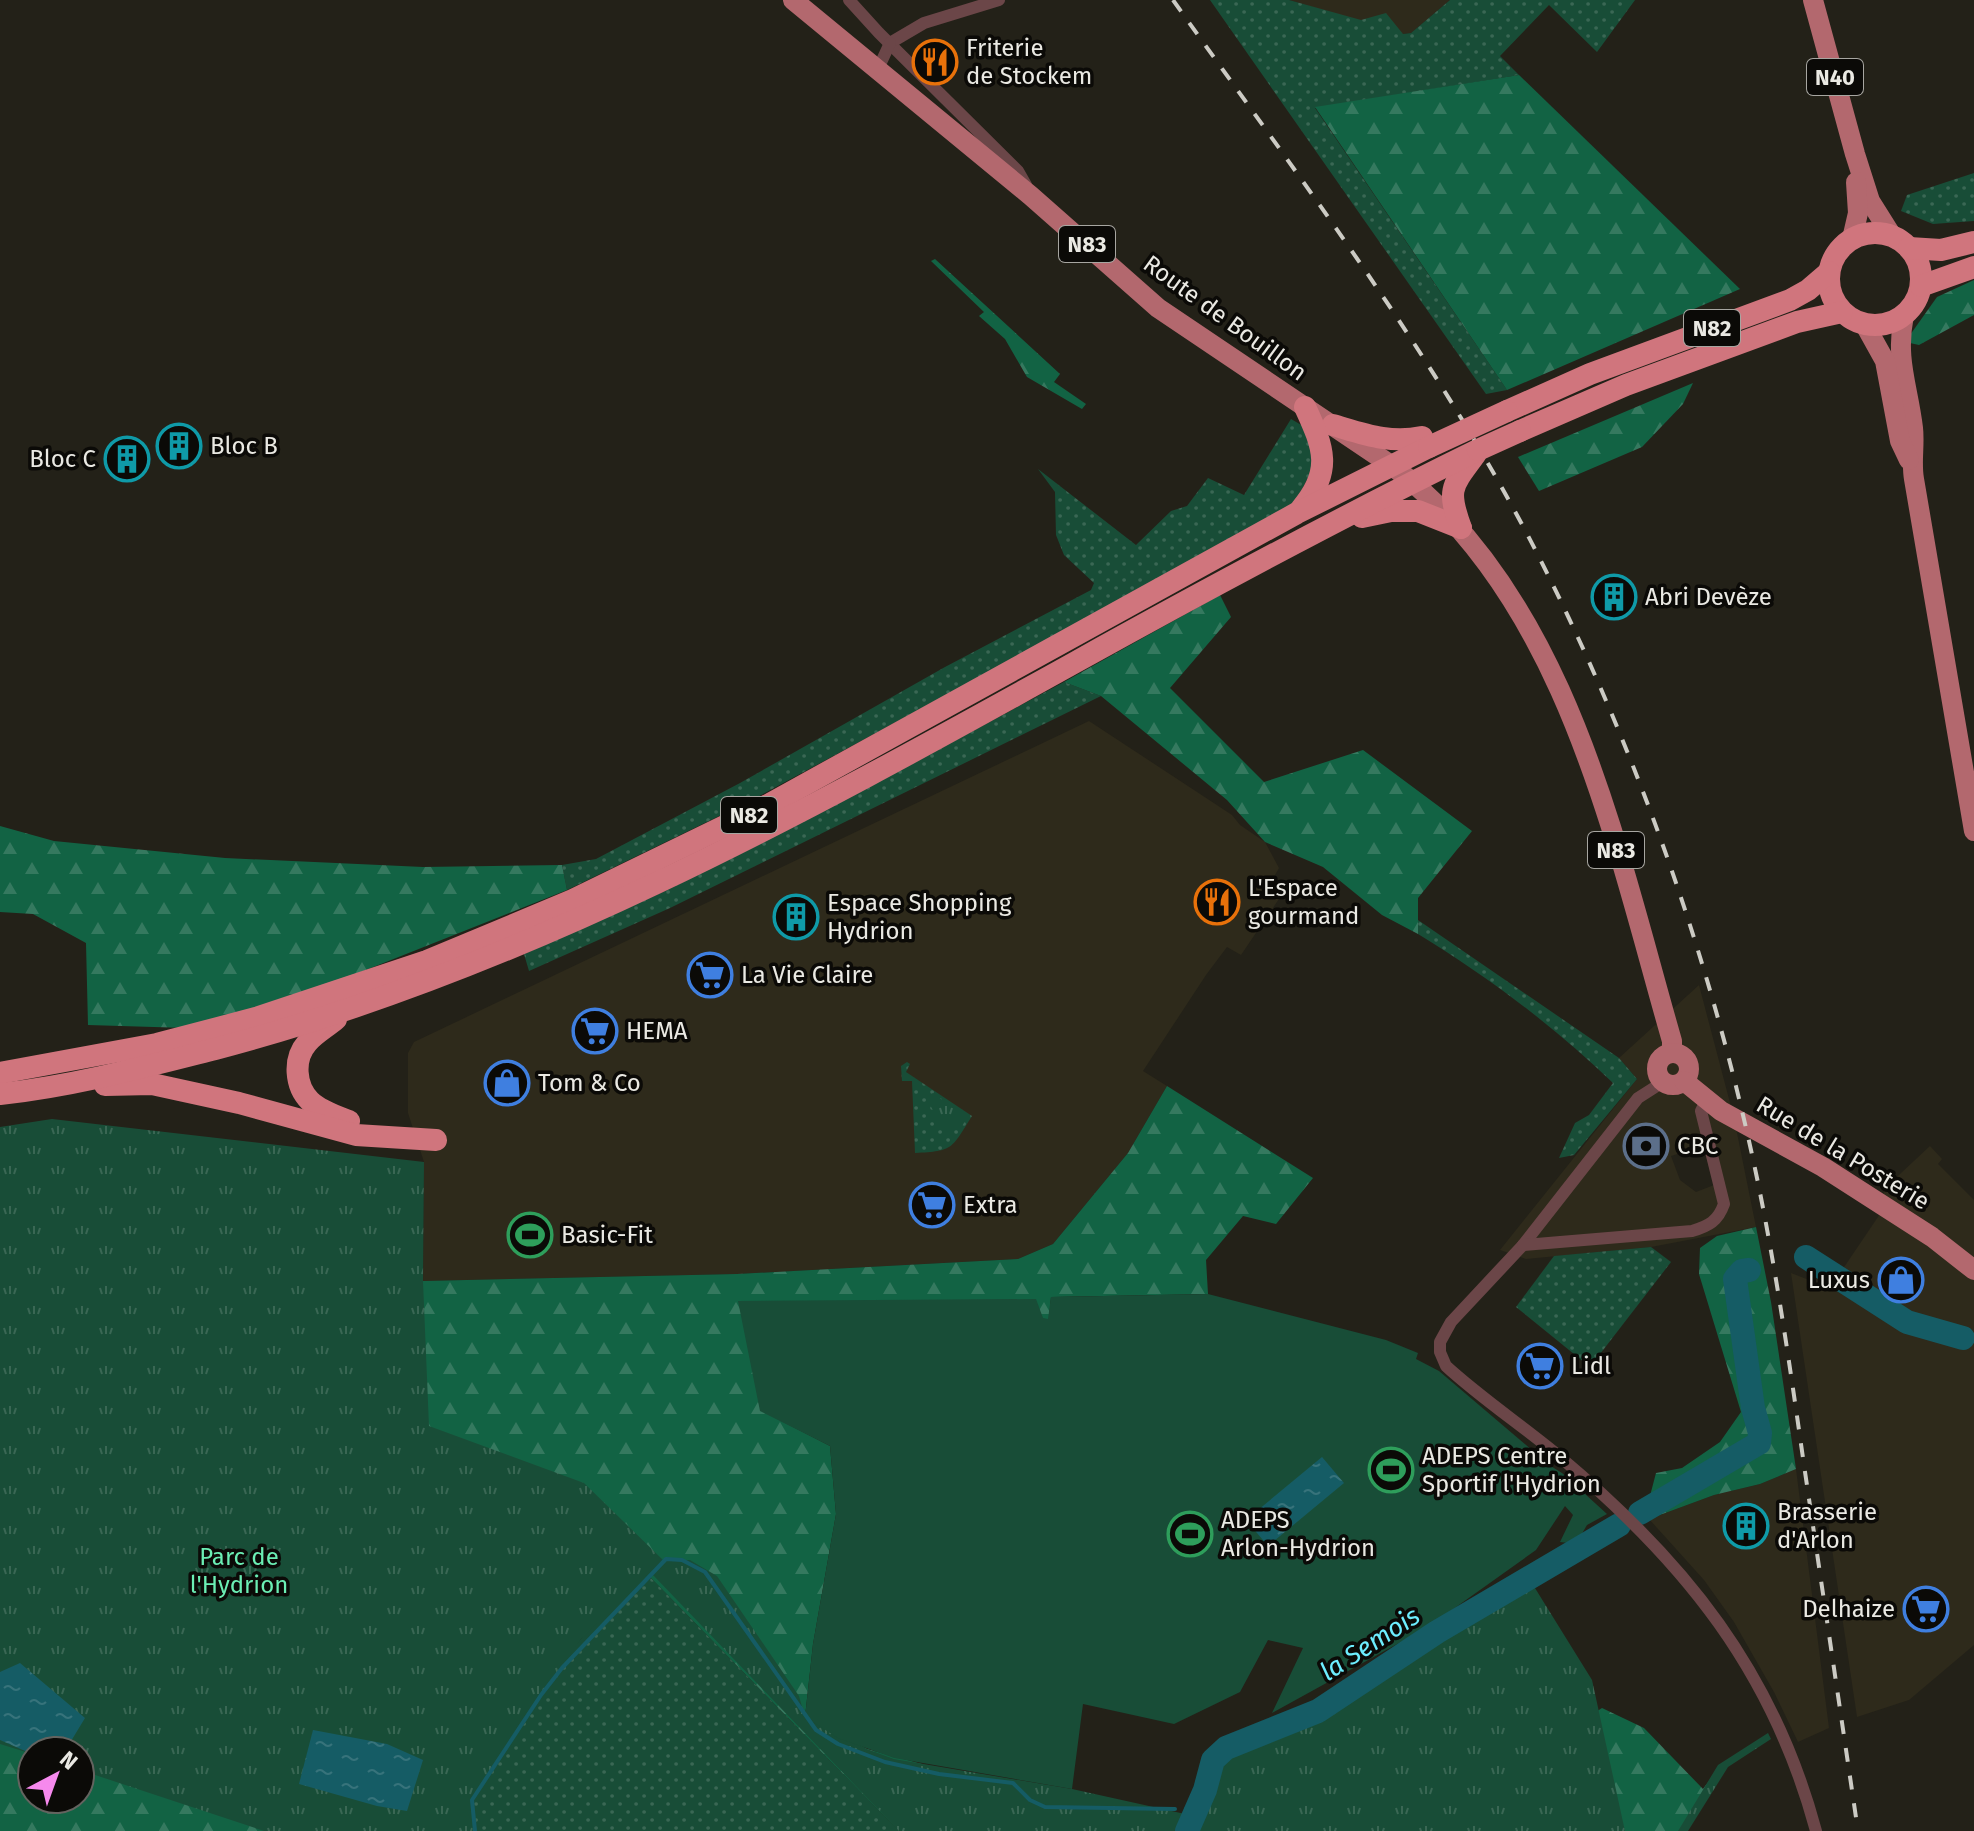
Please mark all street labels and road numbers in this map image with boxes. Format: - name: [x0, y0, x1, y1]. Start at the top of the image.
- road number: N40: [1807, 59, 1863, 95]
- road number: N83: [1059, 226, 1115, 262]
- street label: Route de Bouillon: [1138, 249, 1312, 387]
- road number: N82: [1684, 310, 1740, 346]
- road number: N82: [721, 797, 777, 833]
- road number: N83: [1588, 832, 1644, 868]
- street label: Rue de la Posterie: [1751, 1090, 1935, 1216]

